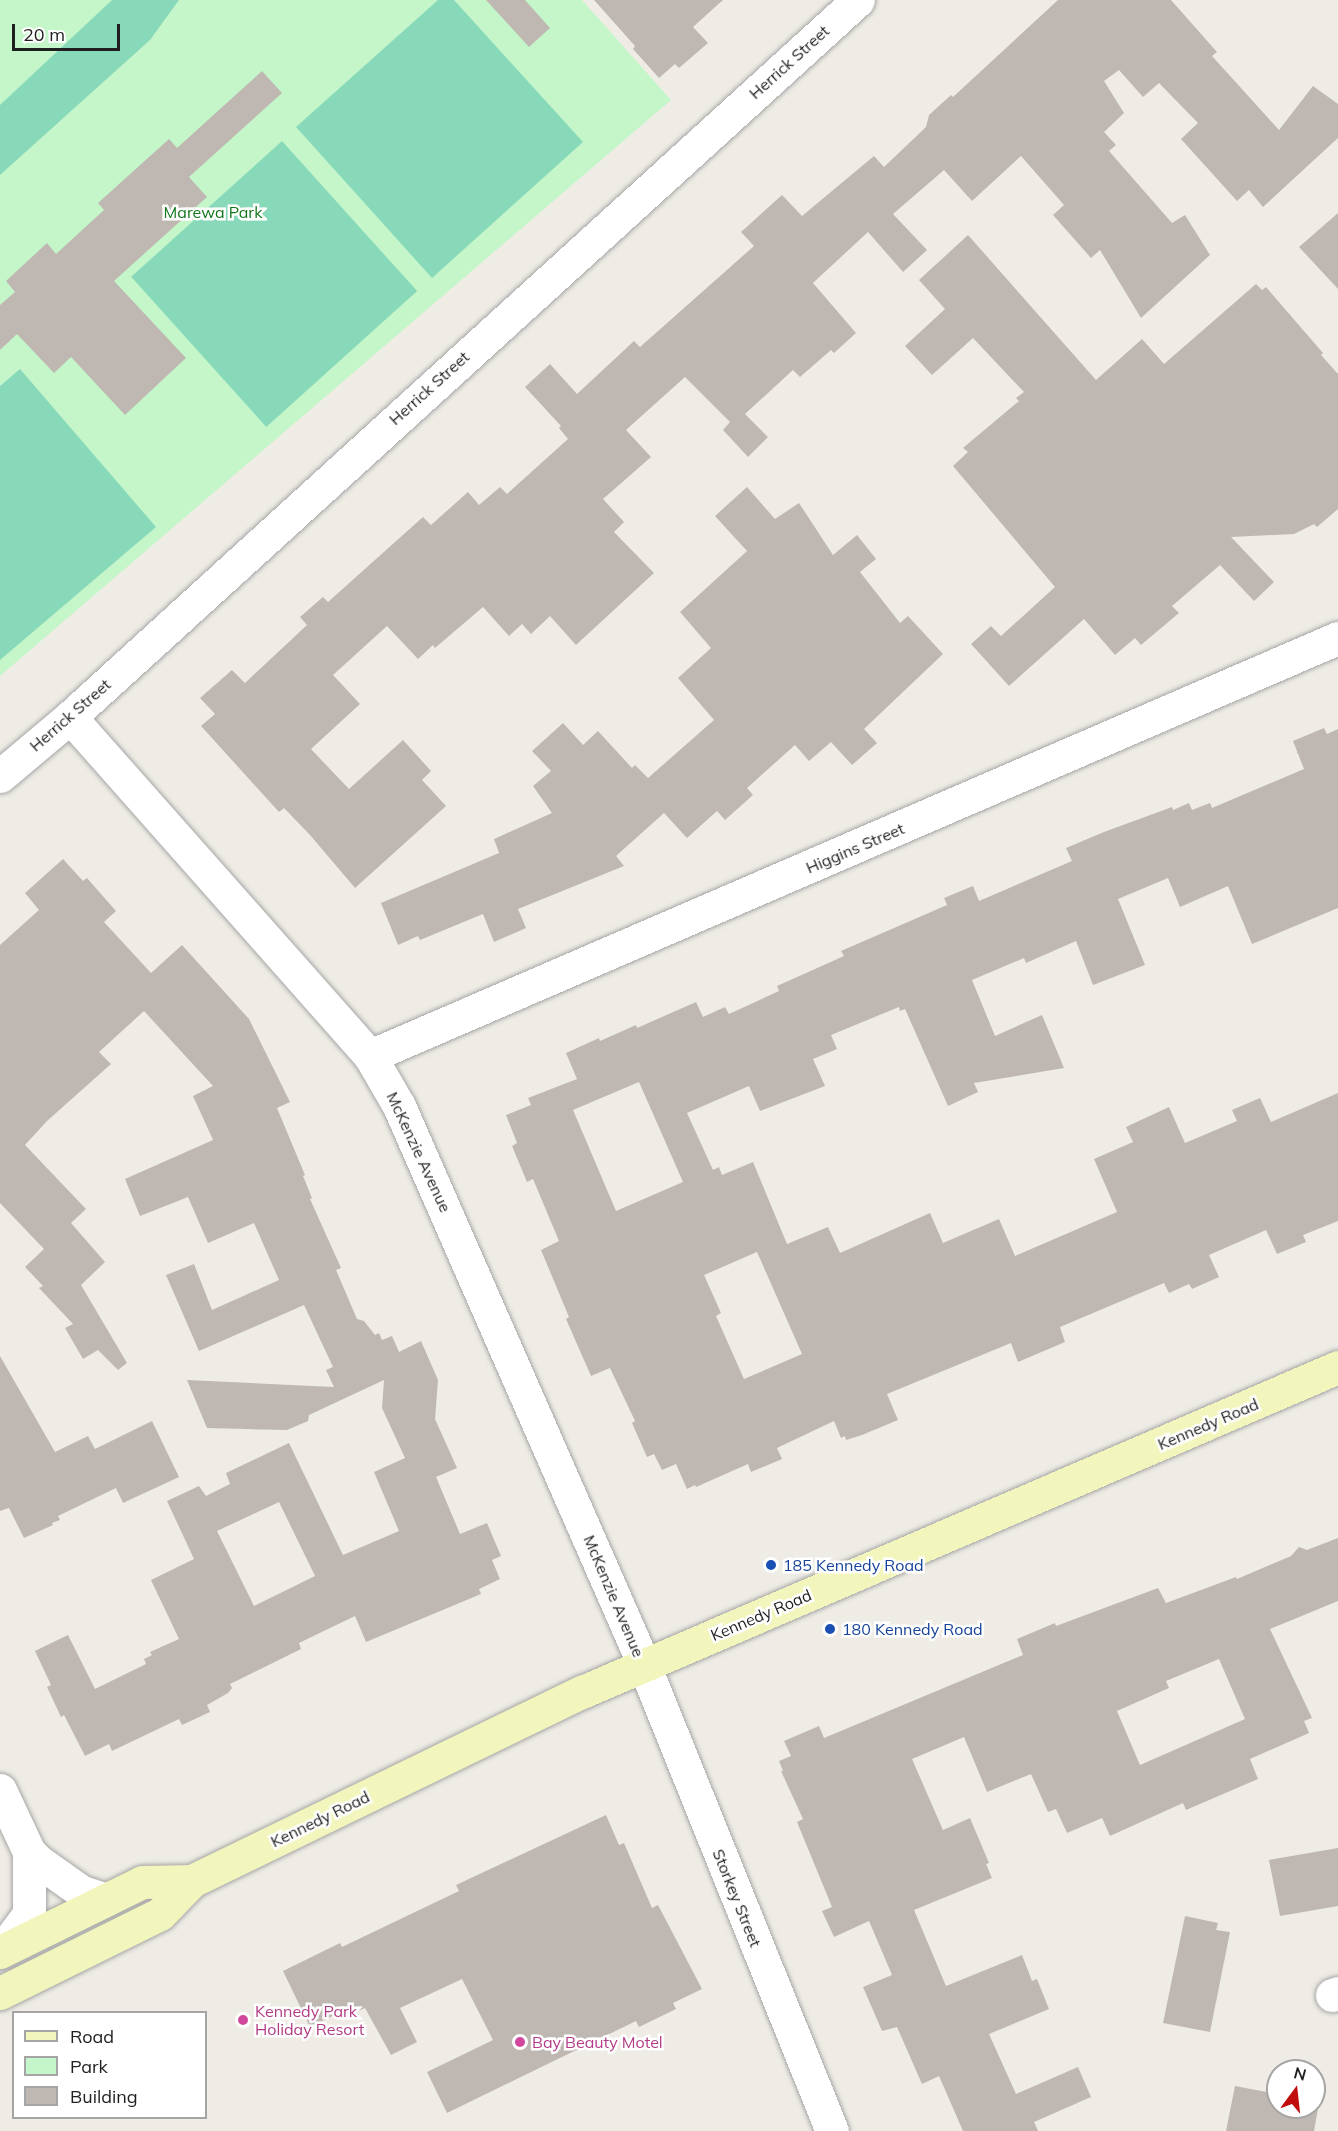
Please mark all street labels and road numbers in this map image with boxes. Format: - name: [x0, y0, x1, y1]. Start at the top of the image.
- street label: Herrick Street: [745, 21, 833, 103]
- street label: Herrick Street: [385, 347, 473, 429]
- street label: Herrick Street: [26, 675, 114, 755]
- street label: Higgins Street: [803, 819, 907, 877]
- street label: McKenzie Avenue: [383, 1089, 455, 1215]
- street label: Kennedy Road: [1155, 1394, 1261, 1454]
- street label: McKenzie Avenue: [580, 1532, 648, 1660]
- street label: Kennedy Road: [708, 1585, 814, 1645]
- street label: Kennedy Road: [267, 1787, 373, 1851]
- street label: Storkey Street: [709, 1846, 765, 1950]

